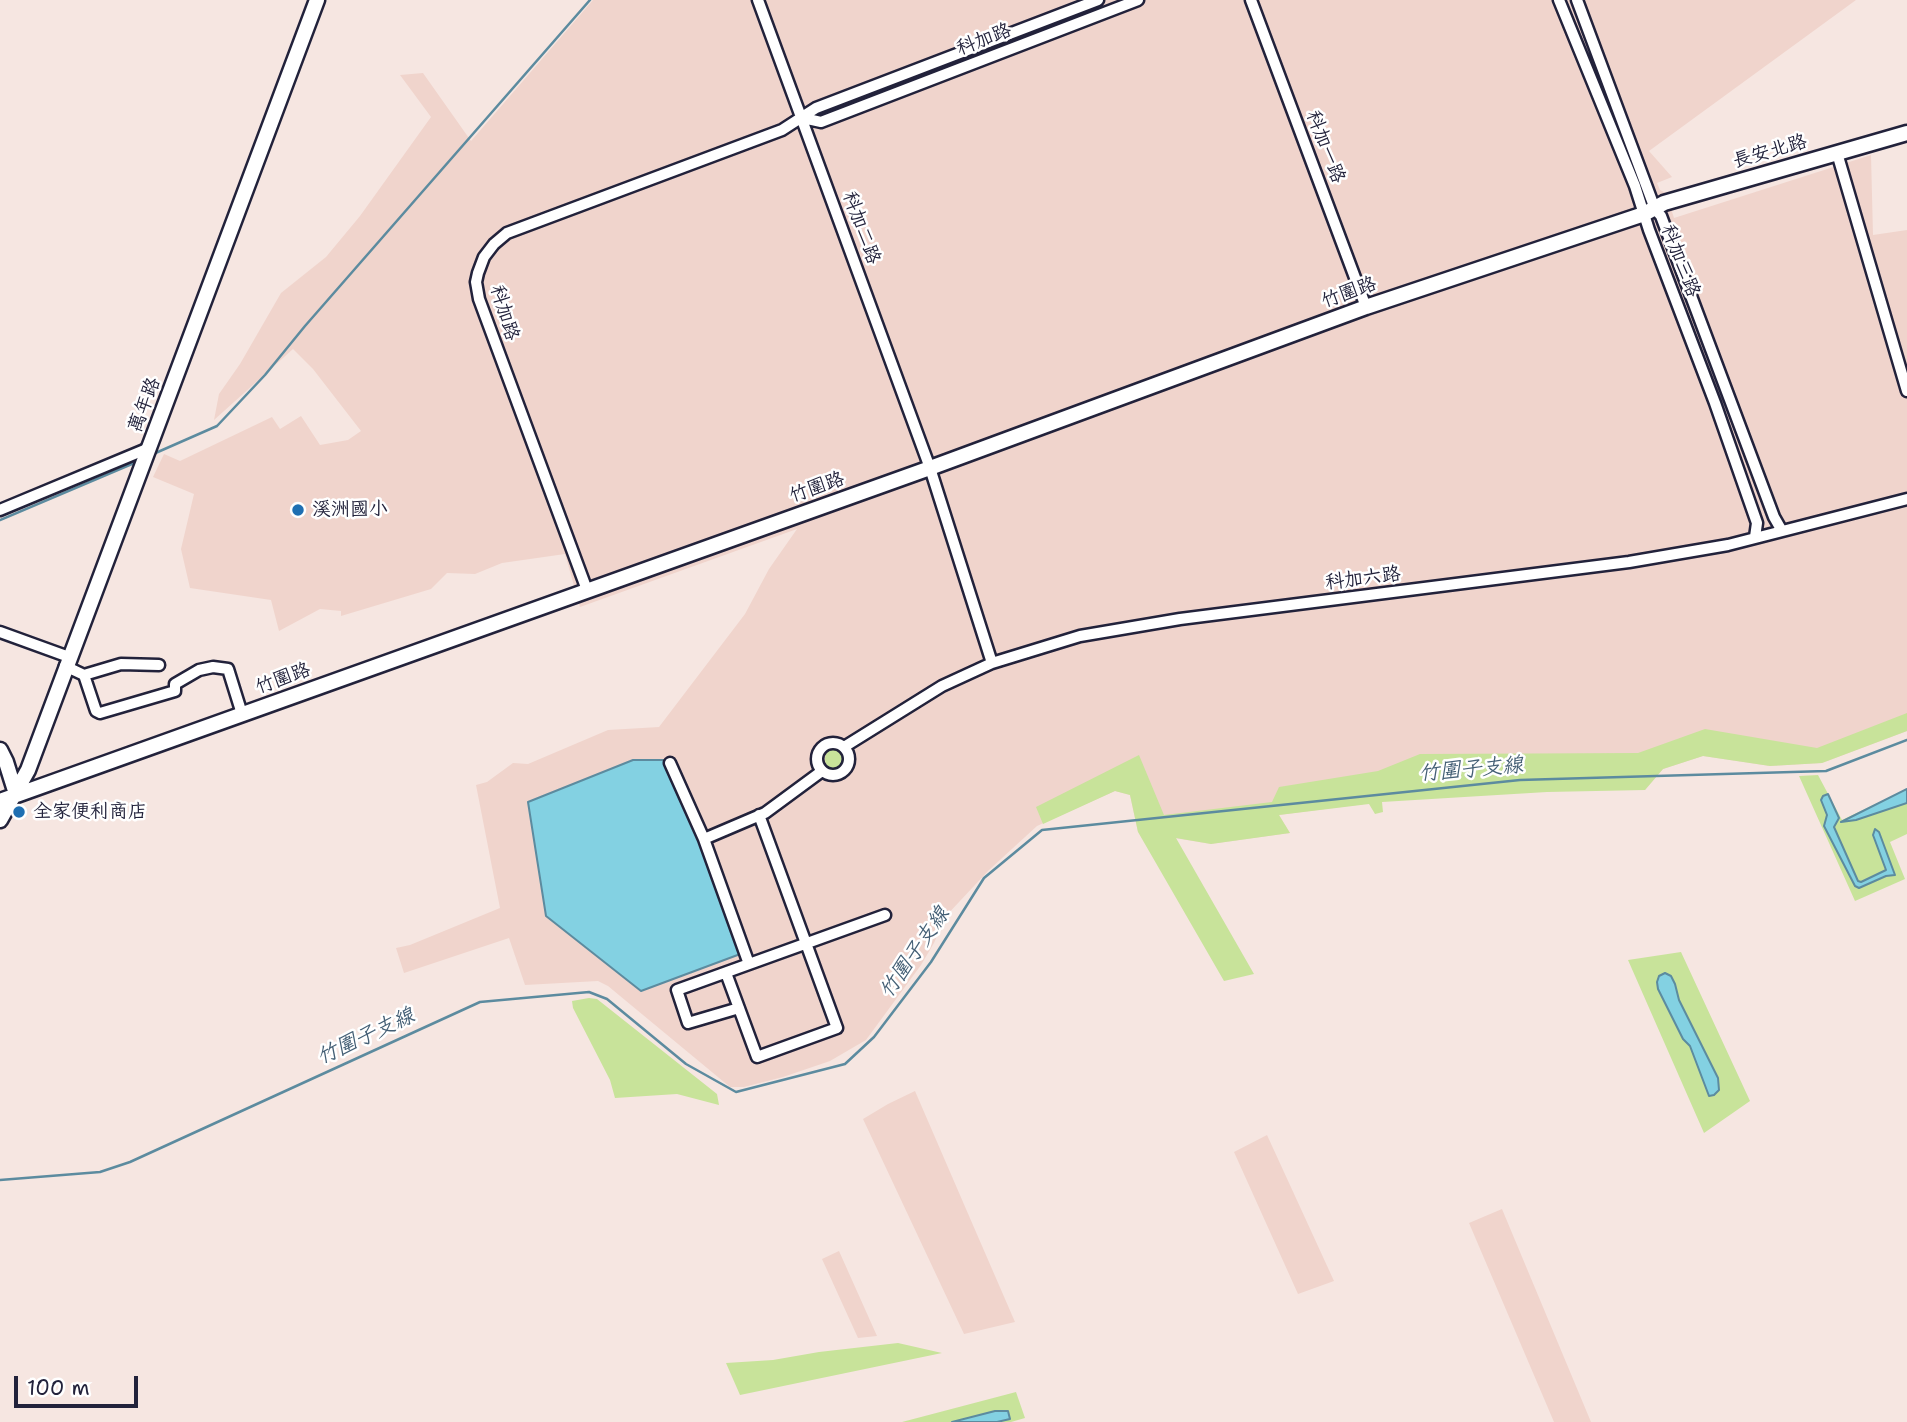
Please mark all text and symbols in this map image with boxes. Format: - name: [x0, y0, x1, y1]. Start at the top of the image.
- street label: 科加路: [953, 19, 1015, 61]
- street label: 科加一路: [1301, 107, 1349, 187]
- street label: 長安北路: [1730, 131, 1810, 173]
- street label: 科加二路: [837, 188, 885, 268]
- street label: 科加三路: [1656, 221, 1704, 301]
- street label: 竹圍路: [1318, 273, 1380, 313]
- street label: 科加路: [485, 282, 523, 344]
- street label: 萬年路: [124, 374, 166, 436]
- street label: 竹圍路: [786, 468, 848, 508]
- place label: 溪洲國小: [312, 499, 388, 521]
- marker: 溪洲國小: [290, 502, 306, 518]
- street label: 科加六路: [1324, 563, 1402, 595]
- street label: 竹圍路: [252, 659, 314, 699]
- water label: 竹圍子支線: [1418, 753, 1524, 787]
- place label: 全家便利商店: [33, 801, 147, 823]
- marker: 全家便利商店: [11, 804, 27, 820]
- water label: 竹圍子支線: [875, 903, 955, 1003]
- water label: 竹圍子支線: [313, 1003, 419, 1071]
- scale bar: [18, 1362, 142, 1406]
- text: 100 m: [27, 1374, 90, 1402]

